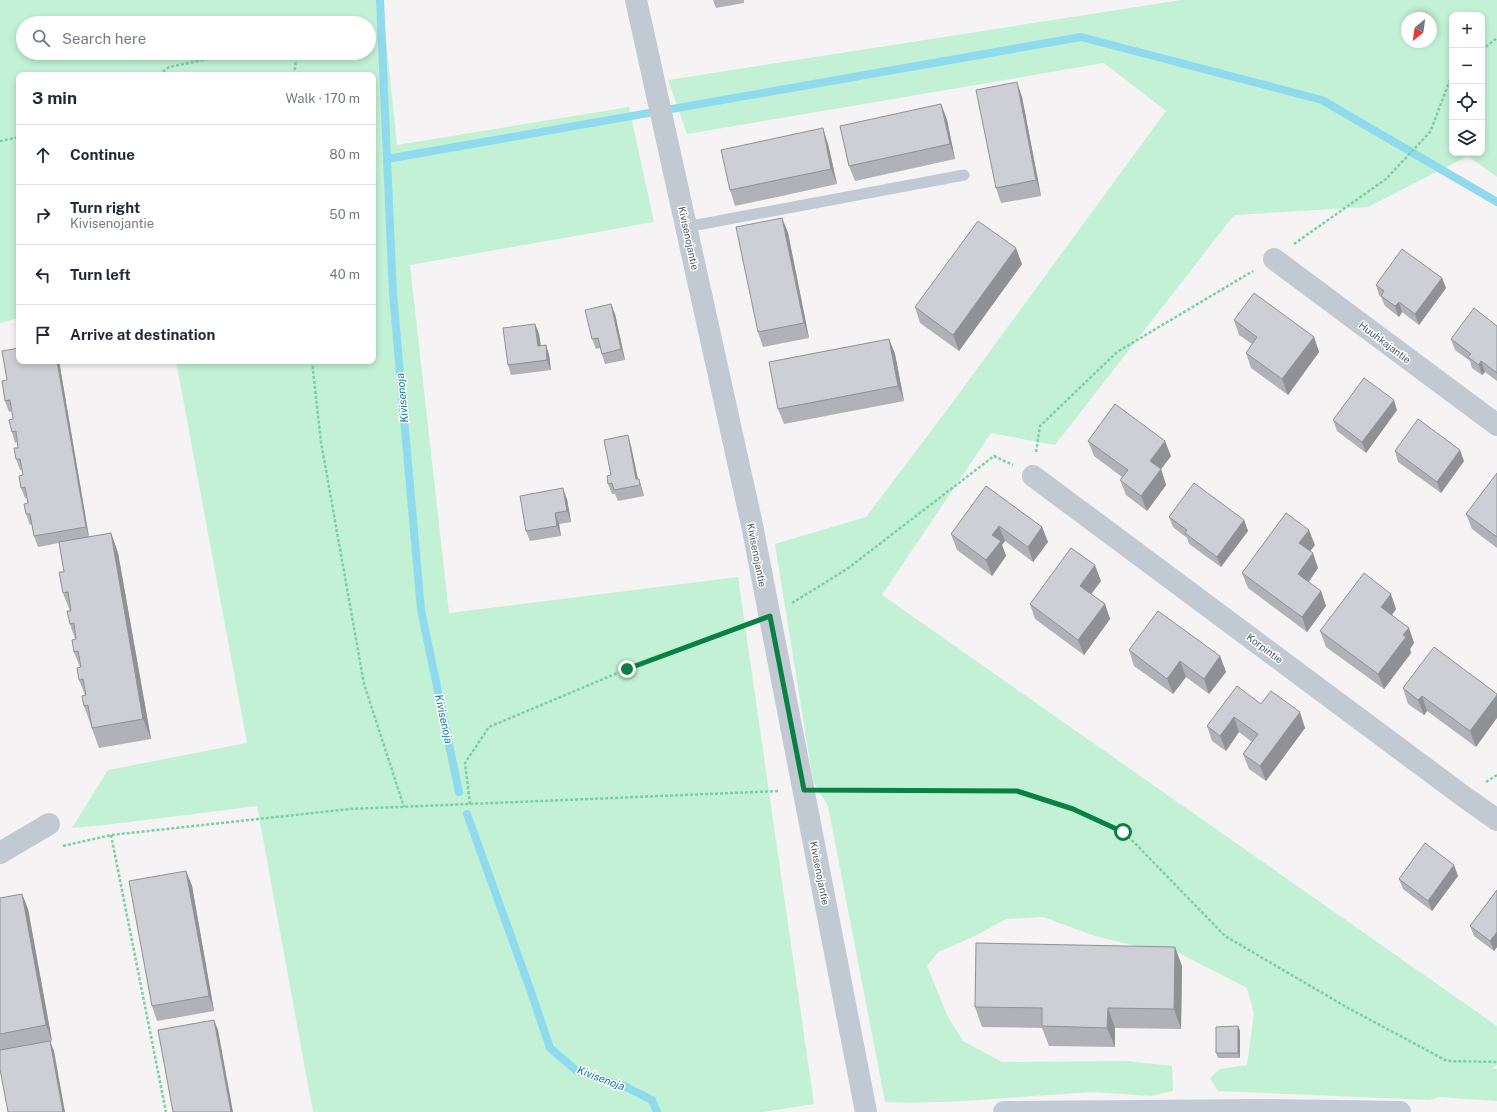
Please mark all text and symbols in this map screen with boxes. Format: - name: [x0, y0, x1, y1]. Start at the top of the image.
- north arrow: [1401, 12, 1437, 48]
- map controls: [1449, 12, 1485, 156]
- button: +: [1449, 12, 1485, 48]
- search box: [16, 16, 376, 60]
- icon: search: [30, 27, 52, 49]
- text: Search here: [62, 30, 146, 47]
- button: −: [1449, 48, 1485, 84]
- button: locate: [1449, 84, 1485, 120]
- text: 3 min: [32, 88, 77, 108]
- text: Walk · 170 m: [285, 91, 360, 106]
- button: layers: [1449, 120, 1485, 156]
- icon: ahead: [32, 144, 54, 166]
- text: Continue: [70, 146, 135, 163]
- text: 80 m: [329, 147, 360, 162]
- text: Turn right: [70, 199, 140, 216]
- icon: right: [32, 204, 54, 226]
- street label: Kivisenojantie: [676, 205, 702, 271]
- text: 50 m: [329, 207, 360, 222]
- text: Kivisenojantie: [70, 216, 154, 231]
- icon: left: [32, 264, 54, 286]
- text: Turn left: [70, 266, 131, 283]
- text: 40 m: [329, 267, 360, 282]
- street label: Huuhkajantie: [1357, 319, 1414, 366]
- icon: arrive: [32, 324, 54, 346]
- text: Arrive at destination: [70, 326, 215, 343]
- water label: Kivisenoja: [394, 372, 410, 423]
- street label: Kivisenojantie: [745, 522, 769, 588]
- street label: Korpintie: [1245, 631, 1286, 666]
- route end: [618, 660, 636, 678]
- water label: Kivisenoja: [433, 693, 455, 745]
- route start: [1114, 823, 1132, 841]
- street label: Kivisenojantie: [808, 840, 832, 906]
- water label: Kivisenoja: [575, 1063, 627, 1093]

